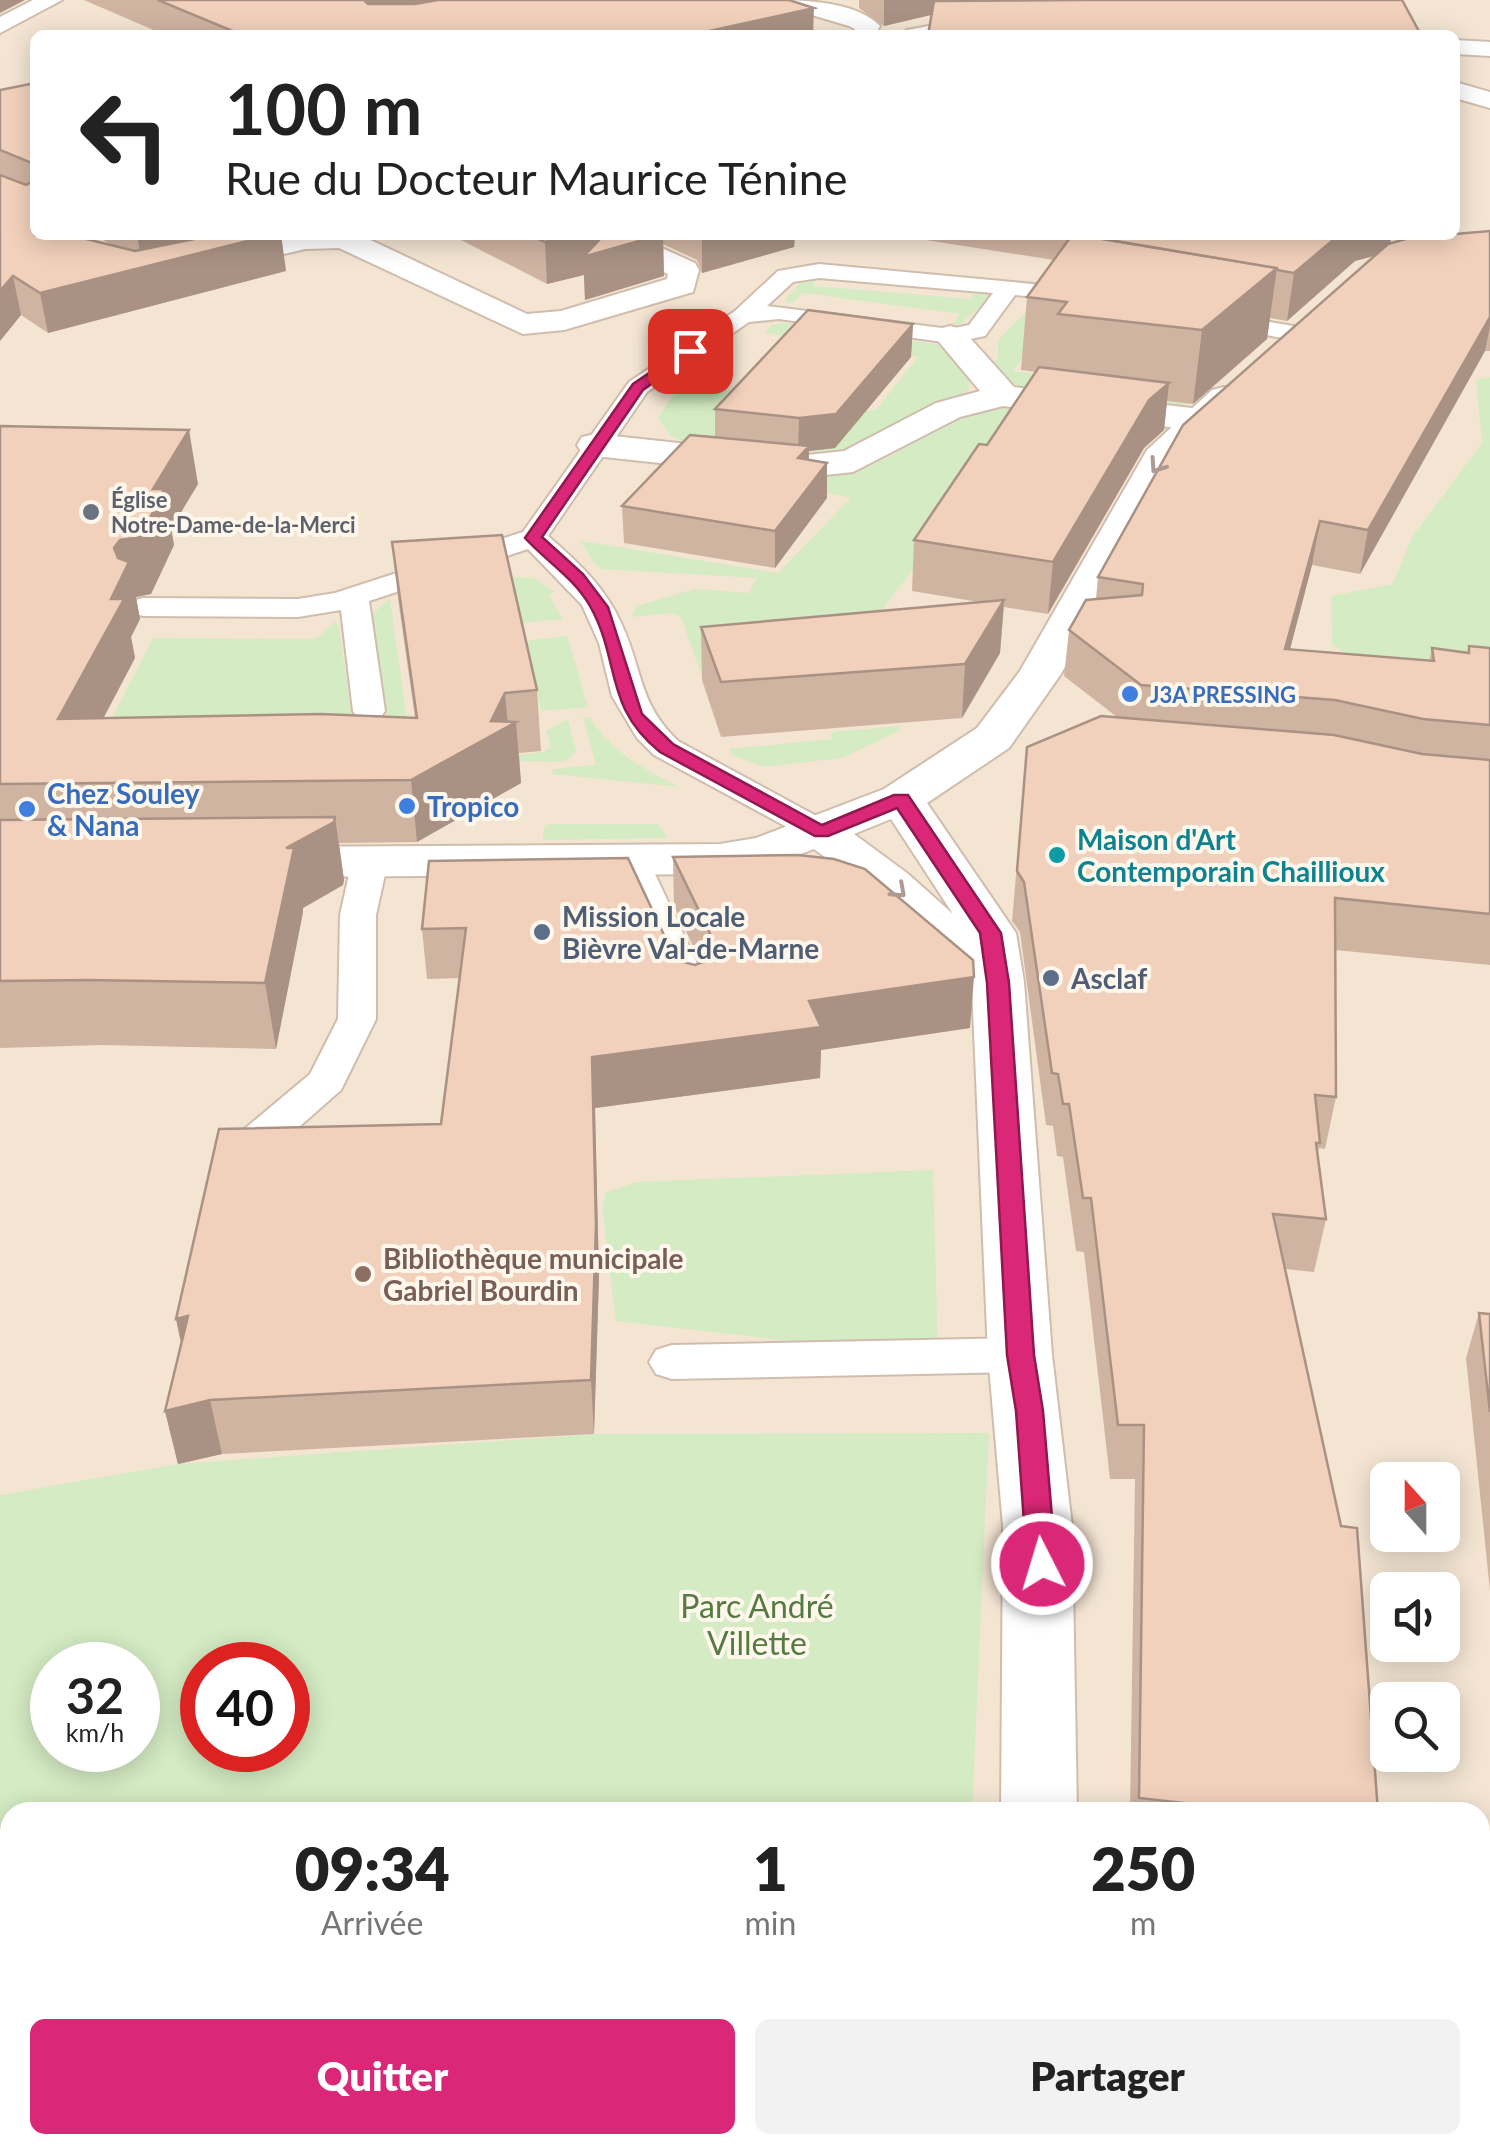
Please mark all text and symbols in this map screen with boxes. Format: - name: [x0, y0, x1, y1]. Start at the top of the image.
- text: 100 m: [225, 66, 422, 150]
- icon: left: [60, 70, 190, 200]
- text: Rue du Docteur Maurice Ténine: [225, 151, 848, 205]
- pin: [648, 309, 733, 394]
- icon: arrive: [663, 324, 718, 379]
- one-way arrow: [1151, 455, 1169, 473]
- place label: Église Notre-Dame-de-la-Merci: [111, 486, 356, 538]
- marker: Église Notre-Dame-de-la-Merci: [80, 501, 102, 523]
- place label: J3A PRESSING: [1150, 681, 1296, 708]
- marker: J3A PRESSING: [1119, 683, 1141, 705]
- place label: Chez Souley & Nana: [47, 776, 200, 842]
- place label: Tropico: [427, 789, 519, 823]
- marker: Tropico: [396, 795, 418, 817]
- marker: Chez Souley & Nana: [16, 798, 38, 820]
- place label: Maison d'Art Contemporain Chaillioux: [1077, 822, 1385, 888]
- marker: Maison d'Art Contemporain Chaillioux: [1046, 844, 1068, 866]
- one-way arrow: [887, 879, 906, 897]
- place label: Mission Locale Bièvre Val-de-Marne: [562, 899, 819, 965]
- marker: Mission Locale Bièvre Val-de-Marne: [531, 921, 553, 943]
- place label: Asclaf: [1070, 961, 1147, 995]
- marker: Asclaf: [1040, 967, 1062, 989]
- place label: Bibliothèque municipale Gabriel Bourdin: [383, 1241, 683, 1307]
- marker: Bibliothèque municipale Gabriel Bourdin: [352, 1263, 374, 1285]
- north arrow: [1370, 1462, 1460, 1552]
- map controls: [1370, 1462, 1460, 1772]
- position arrow: [990, 1512, 1094, 1616]
- button: sound: [1370, 1572, 1460, 1662]
- park label: Parc André Villette: [680, 1586, 834, 1662]
- speed limit sign: 40: [180, 1642, 310, 1772]
- text: 32: [66, 1665, 124, 1725]
- button: search: [1370, 1682, 1460, 1772]
- text: km/h: [66, 1717, 124, 1747]
- text: 09:34: [295, 1832, 450, 1904]
- text: 1: [753, 1832, 788, 1904]
- text: 250: [1091, 1832, 1195, 1904]
- text: Arrivée: [321, 1903, 423, 1942]
- text: min: [744, 1903, 796, 1942]
- text: m: [1130, 1903, 1156, 1942]
- button: Quitter: [30, 2019, 735, 2134]
- button: Partager: [755, 2019, 1460, 2134]

